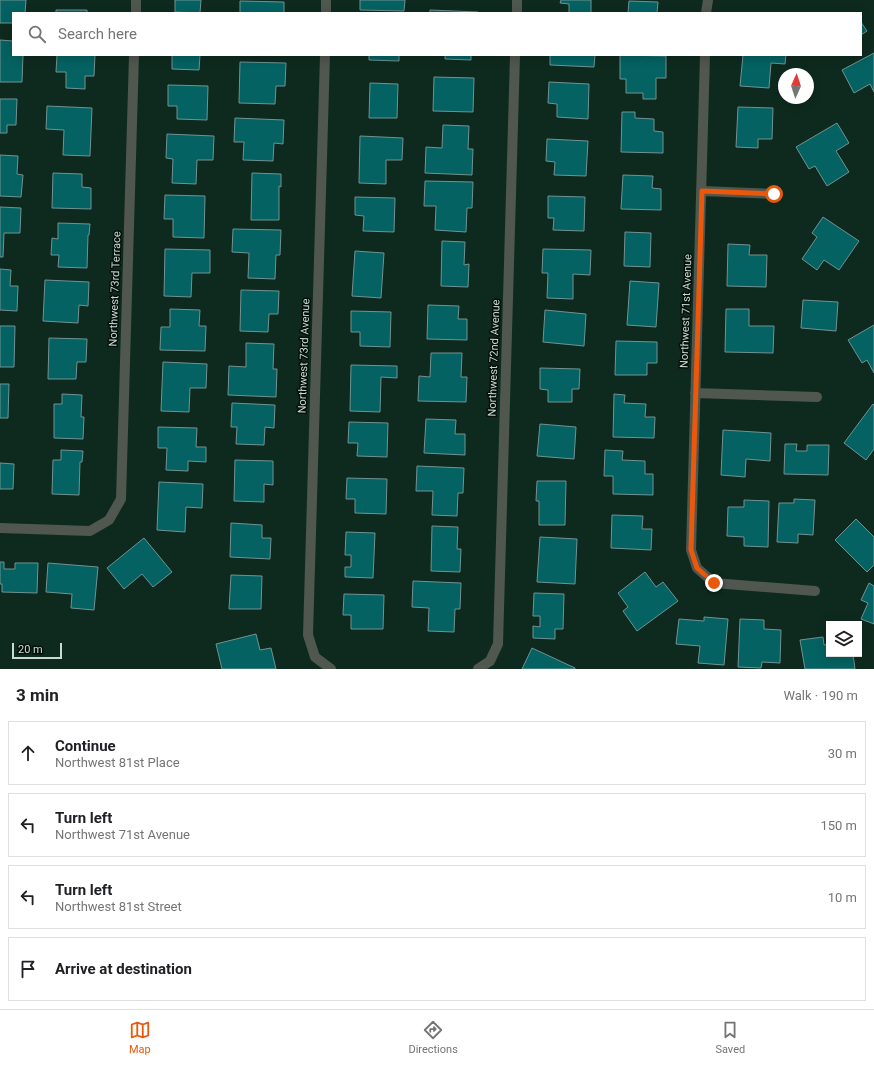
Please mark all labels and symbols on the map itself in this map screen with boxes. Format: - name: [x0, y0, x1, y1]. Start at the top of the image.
- north arrow: [778, 68, 814, 104]
- route start: [765, 185, 783, 203]
- street label: Northwest 73rd Terrace: [106, 231, 124, 347]
- street label: Northwest 71st Avenue: [678, 254, 694, 368]
- street label: Northwest 73rd Avenue: [296, 298, 313, 414]
- street label: Northwest 72nd Avenue: [485, 299, 503, 417]
- route end: [705, 574, 723, 592]
- scale bar: [12, 641, 62, 660]

